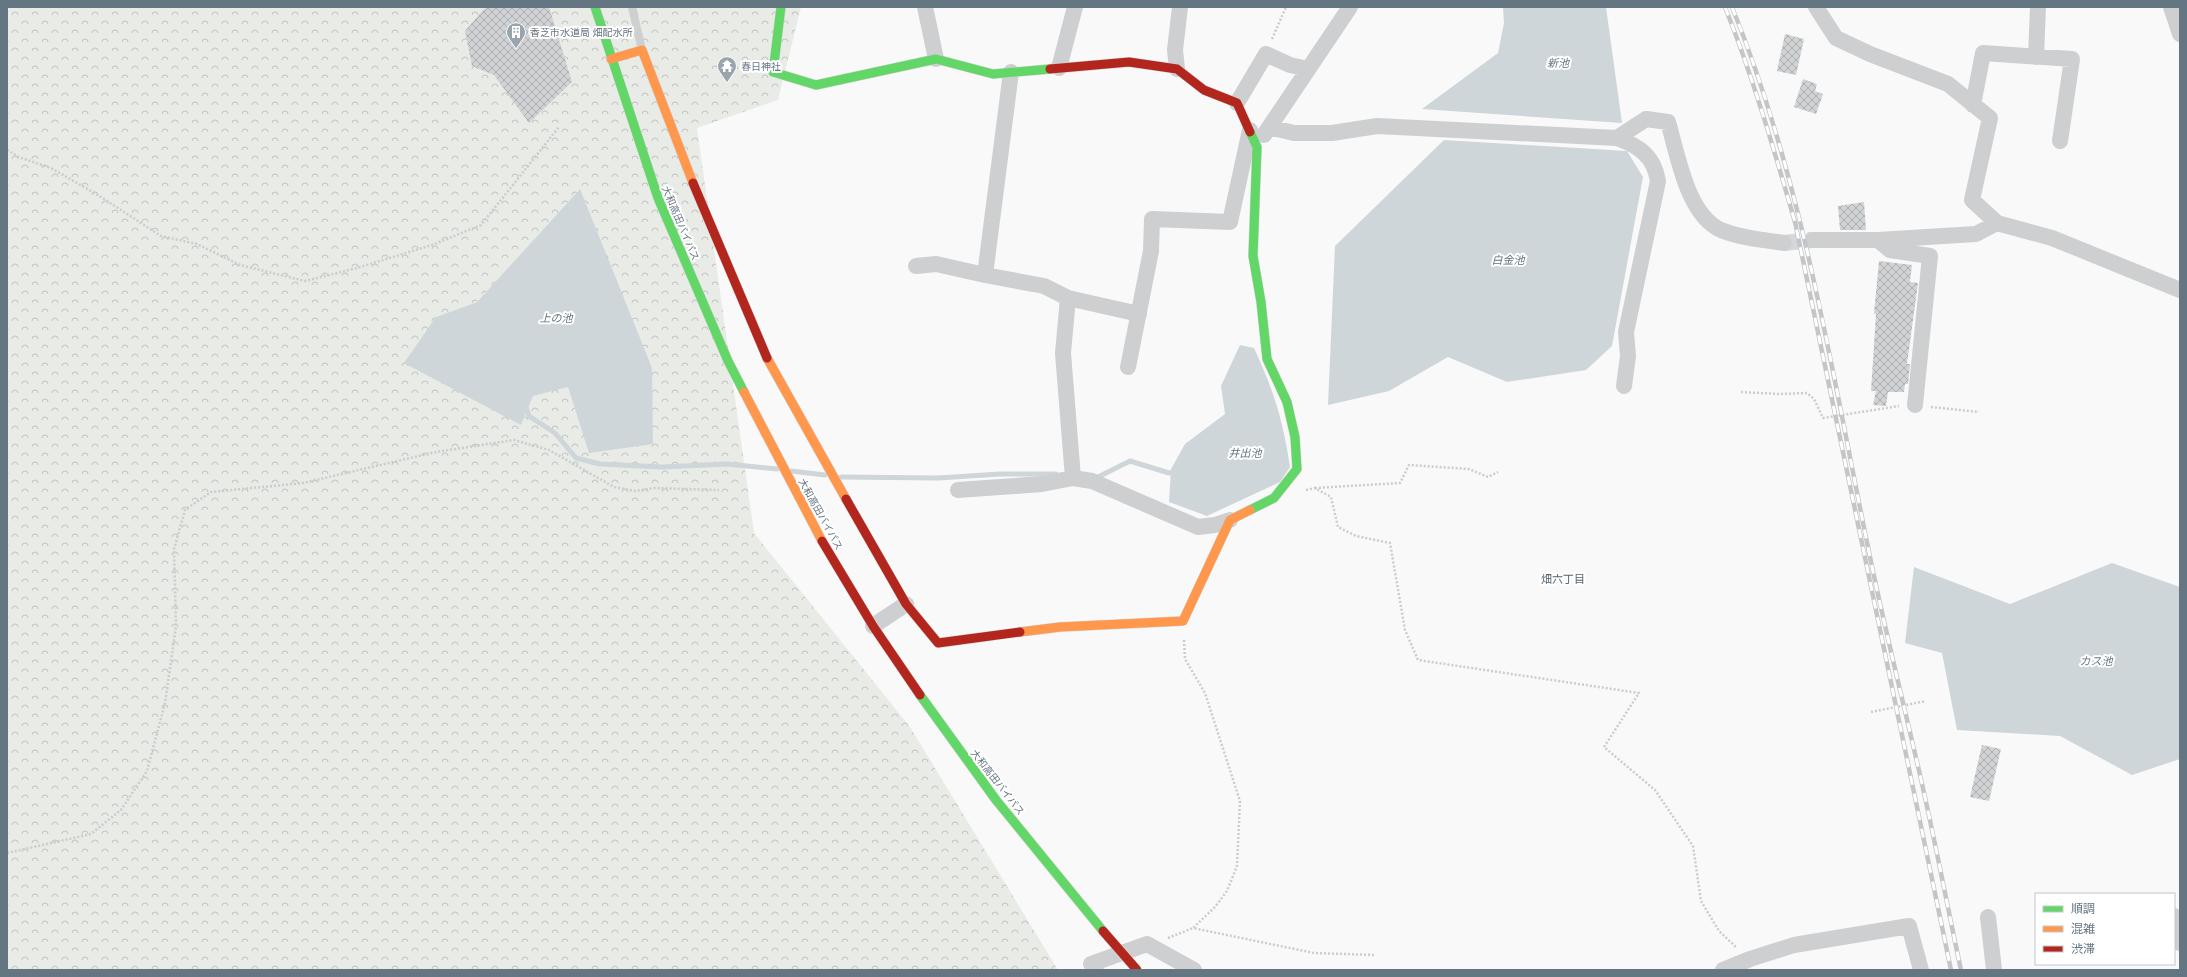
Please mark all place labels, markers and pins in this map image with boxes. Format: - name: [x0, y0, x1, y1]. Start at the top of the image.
- building icon: 香芝市水道局 畑配水所: [505, 21, 527, 49]
- place label: 香芝市水道局 畑配水所: [530, 25, 633, 39]
- temple icon: 春日神社: [716, 55, 738, 83]
- place label: 春日神社: [741, 59, 781, 73]

